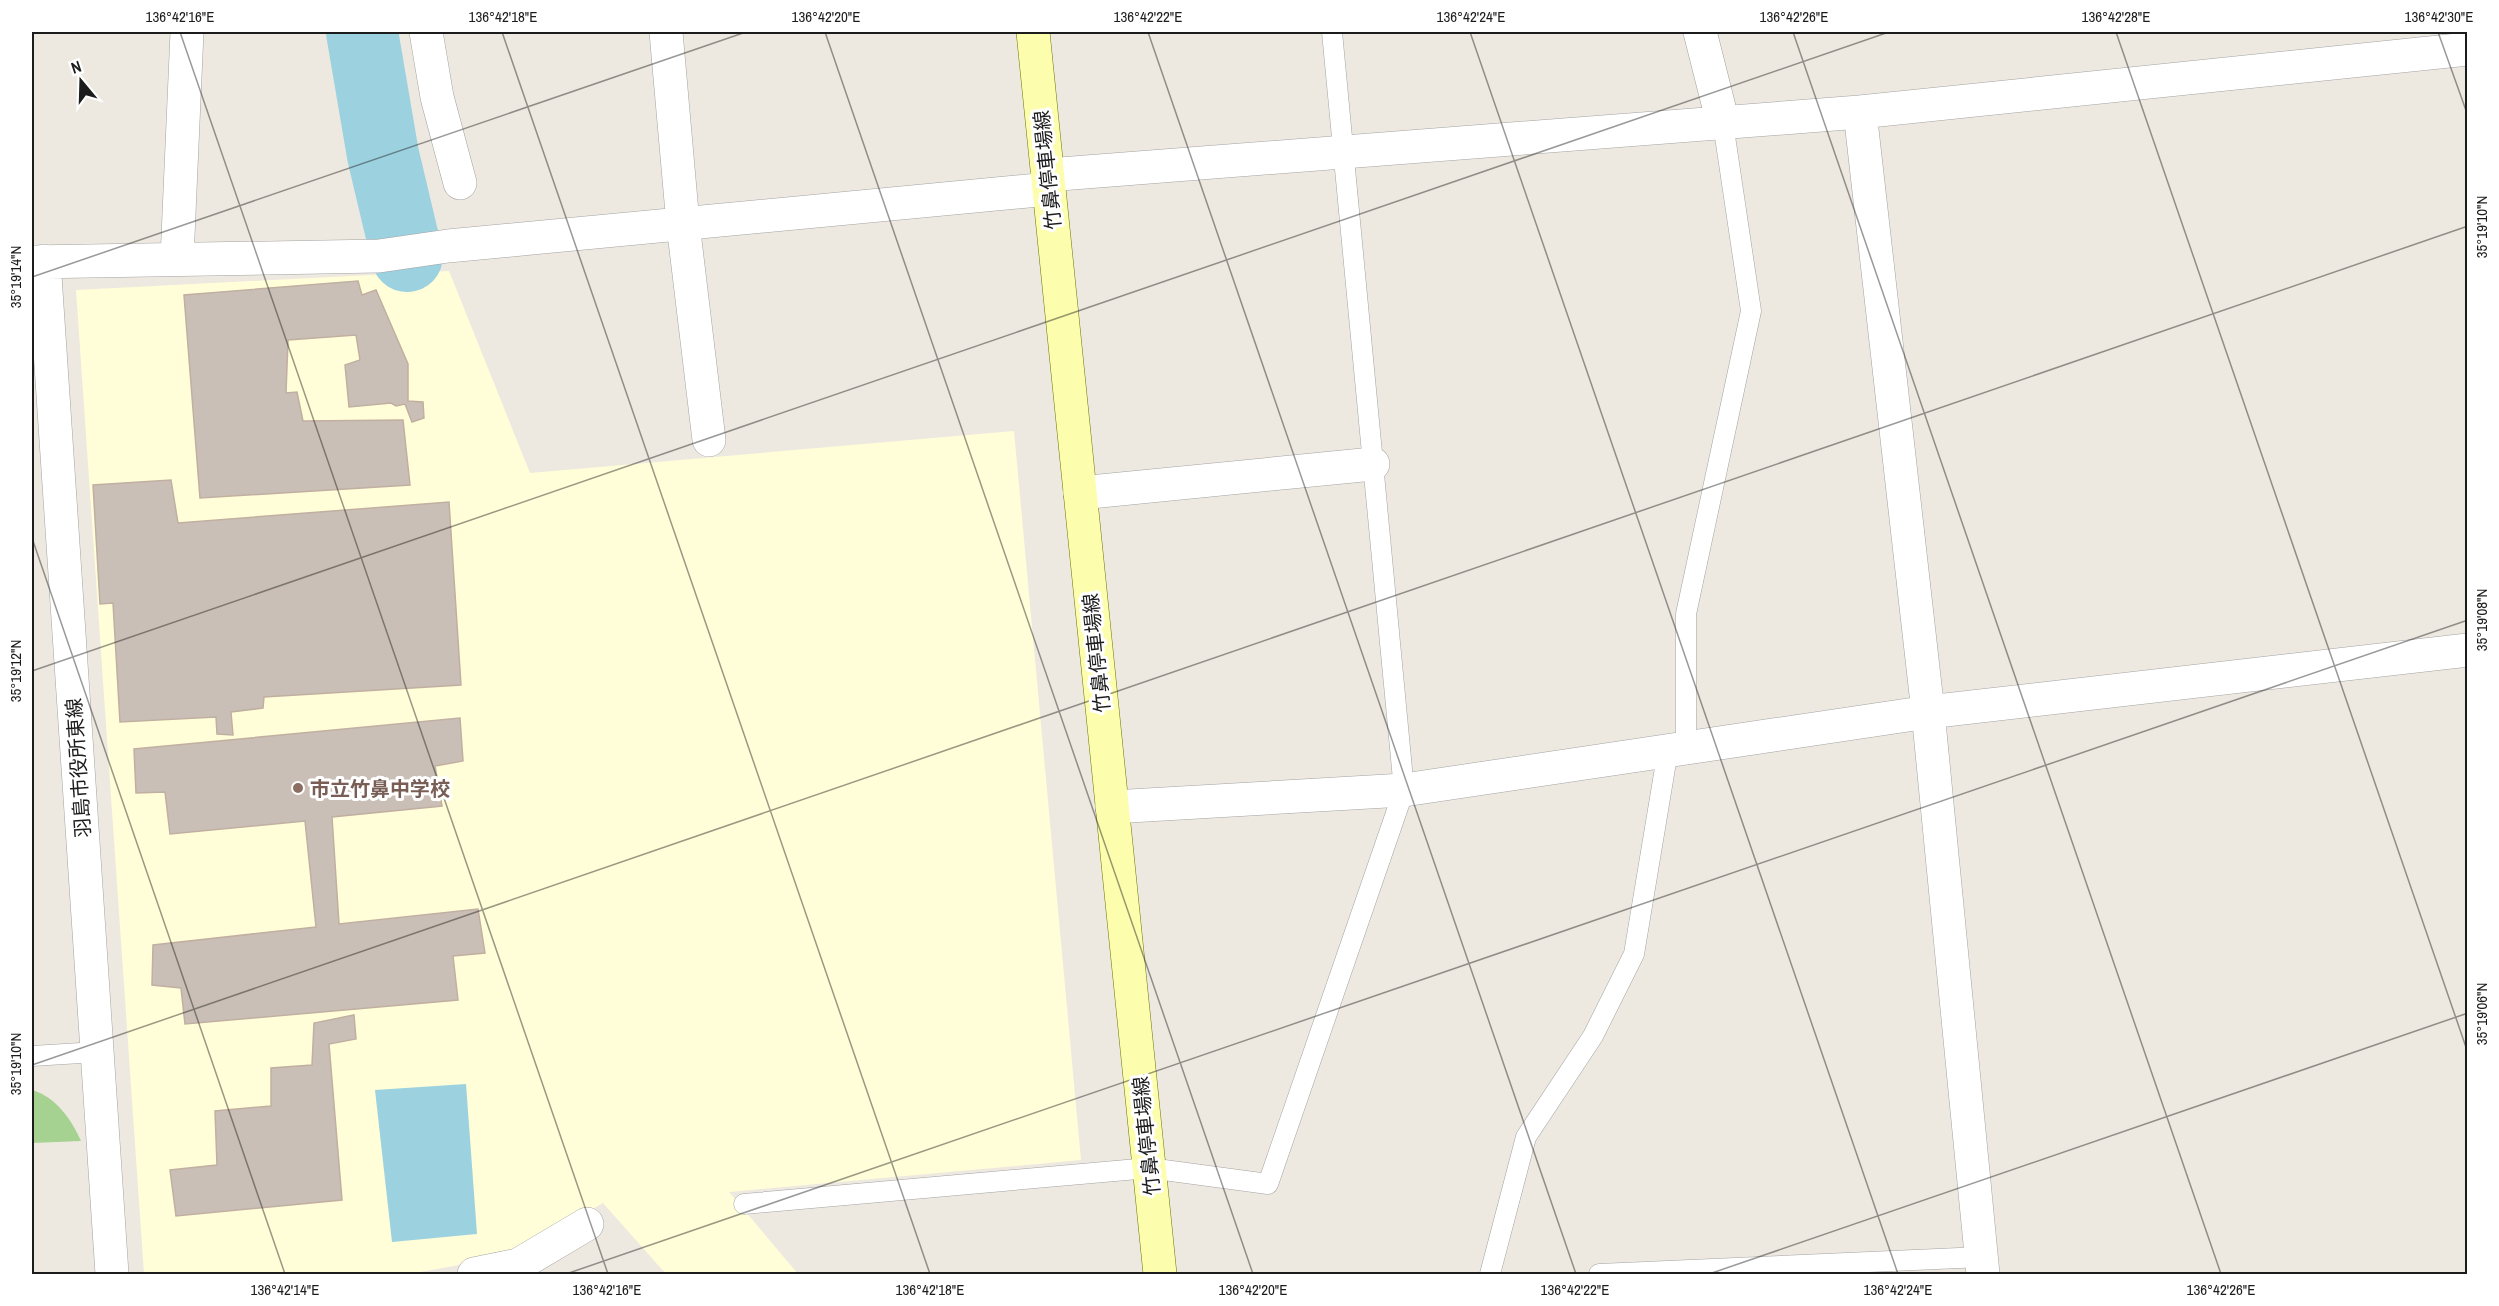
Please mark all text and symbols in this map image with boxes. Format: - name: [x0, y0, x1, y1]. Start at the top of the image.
- text: 136°42'16"E: [146, 6, 214, 27]
- text: 136°42'18"E: [469, 6, 537, 27]
- text: 136°42'20"E: [792, 6, 860, 27]
- text: 136°42'22"E: [1114, 6, 1182, 27]
- text: 136°42'24"E: [1437, 6, 1505, 27]
- text: 136°42'26"E: [1760, 6, 1828, 27]
- text: 136°42'28"E: [2082, 6, 2150, 27]
- text: 136°42'30"E: [2405, 6, 2473, 27]
- north arrow: [51, 51, 111, 111]
- text: N: [68, 55, 84, 79]
- street label: 竹鼻停車場線: [1027, 109, 1067, 231]
- text: 35°19'10"N: [2471, 196, 2492, 258]
- text: 35°19'14"N: [5, 246, 26, 308]
- text: 35°19'08"N: [2471, 589, 2492, 651]
- street label: 竹鼻停車場線: [1076, 592, 1116, 714]
- text: 35°19'12"N: [5, 640, 26, 702]
- street label: 羽島市役所東線: [60, 697, 96, 839]
- place label: 市立竹鼻中学校: [310, 775, 450, 802]
- marker: 市立竹鼻中学校: [291, 781, 305, 795]
- text: 35°19'06"N: [2471, 983, 2492, 1045]
- text: 35°19'10"N: [5, 1033, 26, 1095]
- street label: 竹鼻停車場線: [1126, 1075, 1166, 1197]
- text: 136°42'14"E: [251, 1279, 319, 1300]
- text: 136°42'16"E: [573, 1279, 641, 1300]
- text: 136°42'18"E: [896, 1279, 964, 1300]
- text: 136°42'20"E: [1219, 1279, 1287, 1300]
- text: 136°42'22"E: [1541, 1279, 1609, 1300]
- text: 136°42'24"E: [1864, 1279, 1932, 1300]
- text: 136°42'26"E: [2187, 1279, 2255, 1300]

